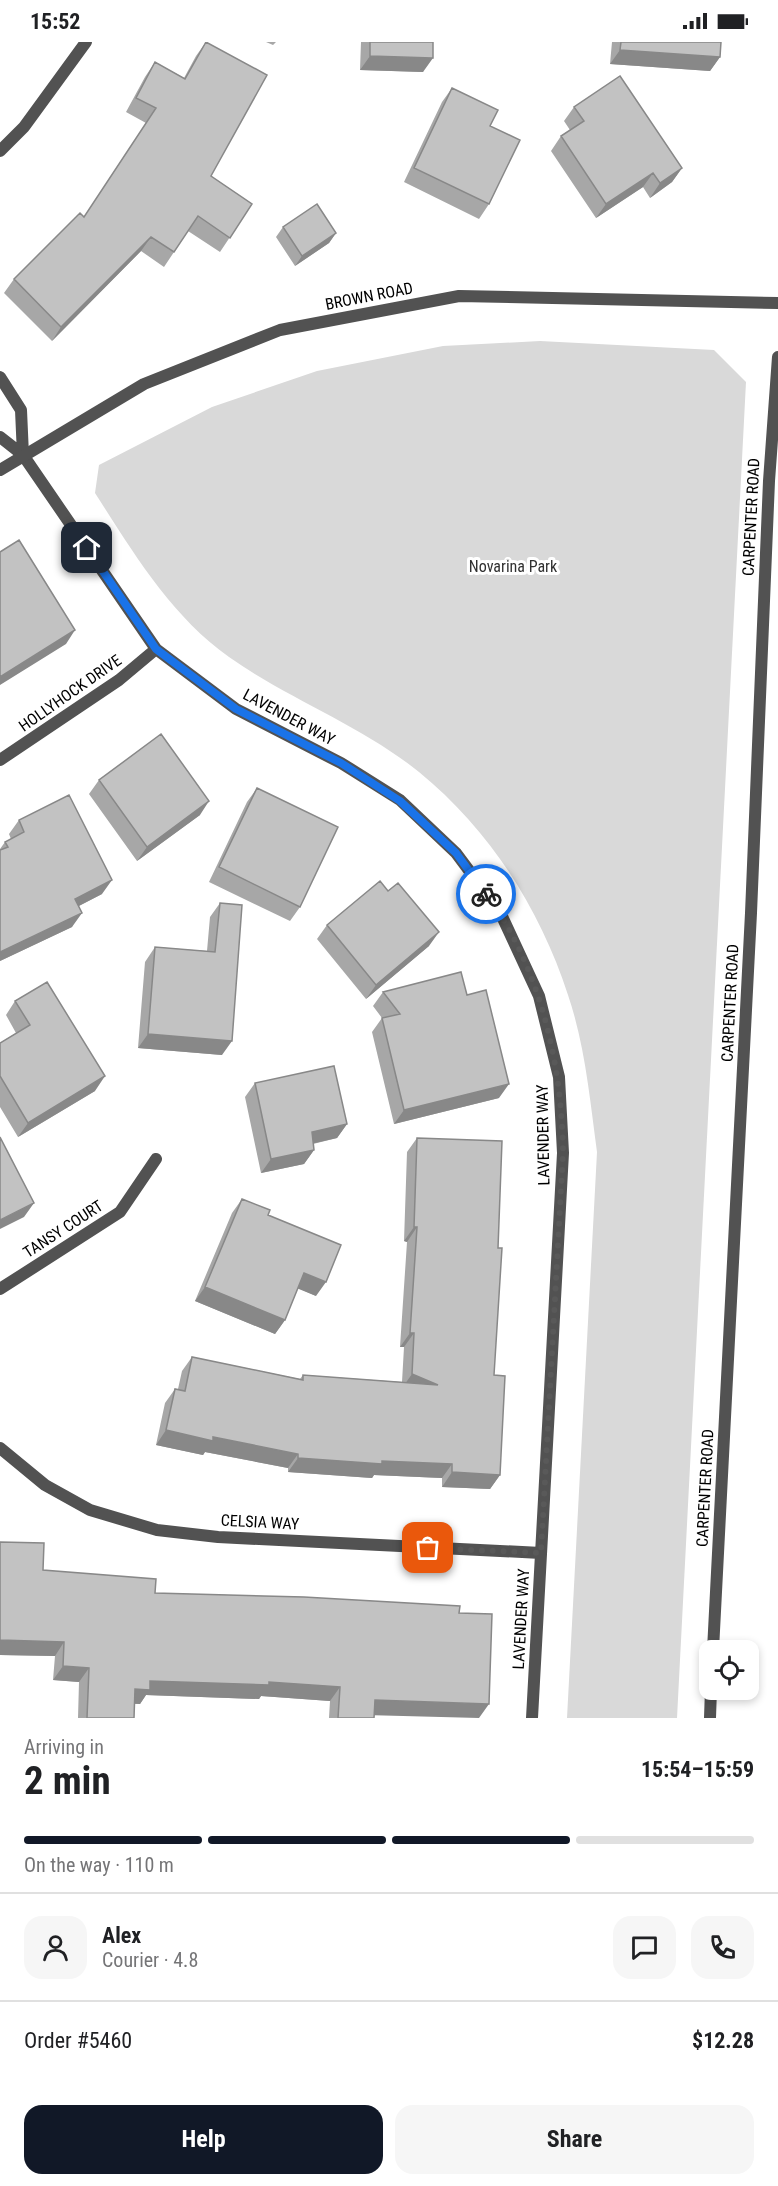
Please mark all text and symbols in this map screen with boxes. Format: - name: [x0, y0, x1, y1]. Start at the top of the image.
- text: 15:52: [30, 9, 81, 34]
- street label: BROWN ROAD: [324, 278, 414, 314]
- street label: CARPENTER ROAD: [738, 458, 764, 576]
- pin: [61, 522, 112, 573]
- icon: home: [70, 531, 103, 564]
- park label: Novarina Park: [469, 557, 558, 576]
- street label: HOLLYHOCK DRIVE: [15, 651, 125, 735]
- street label: LAVENDER WAY: [240, 685, 339, 749]
- courier: [456, 864, 516, 924]
- icon: bike: [470, 878, 503, 911]
- street label: CARPENTER ROAD: [717, 944, 743, 1062]
- street label: LAVENDER WAY: [533, 1084, 553, 1186]
- street label: TANSY COURT: [20, 1196, 106, 1262]
- street label: CARPENTER ROAD: [692, 1429, 718, 1547]
- street label: CELSIA WAY: [220, 1510, 300, 1534]
- pin: [402, 1522, 453, 1573]
- icon: bag: [411, 1531, 444, 1564]
- street label: LAVENDER WAY: [509, 1567, 533, 1670]
- map controls: [699, 1640, 759, 1700]
- button: locate: [699, 1640, 759, 1700]
- text: Arriving in: [24, 1735, 104, 1759]
- text: 15:54–15:59: [641, 1757, 754, 1782]
- text: 2 min: [24, 1758, 111, 1804]
- text: On the way · 110 m: [24, 1853, 174, 1877]
- button: person: [24, 1916, 87, 1979]
- button: chat: [613, 1916, 676, 1979]
- button: phone: [691, 1916, 754, 1979]
- text: Alex: [102, 1923, 141, 1948]
- text: Courier · 4.8: [102, 1948, 198, 1972]
- text: Order #5460: [24, 2028, 132, 2053]
- text: $12.28: [692, 2028, 754, 2053]
- button: Help: [24, 2105, 383, 2174]
- button: Share: [395, 2105, 754, 2174]

